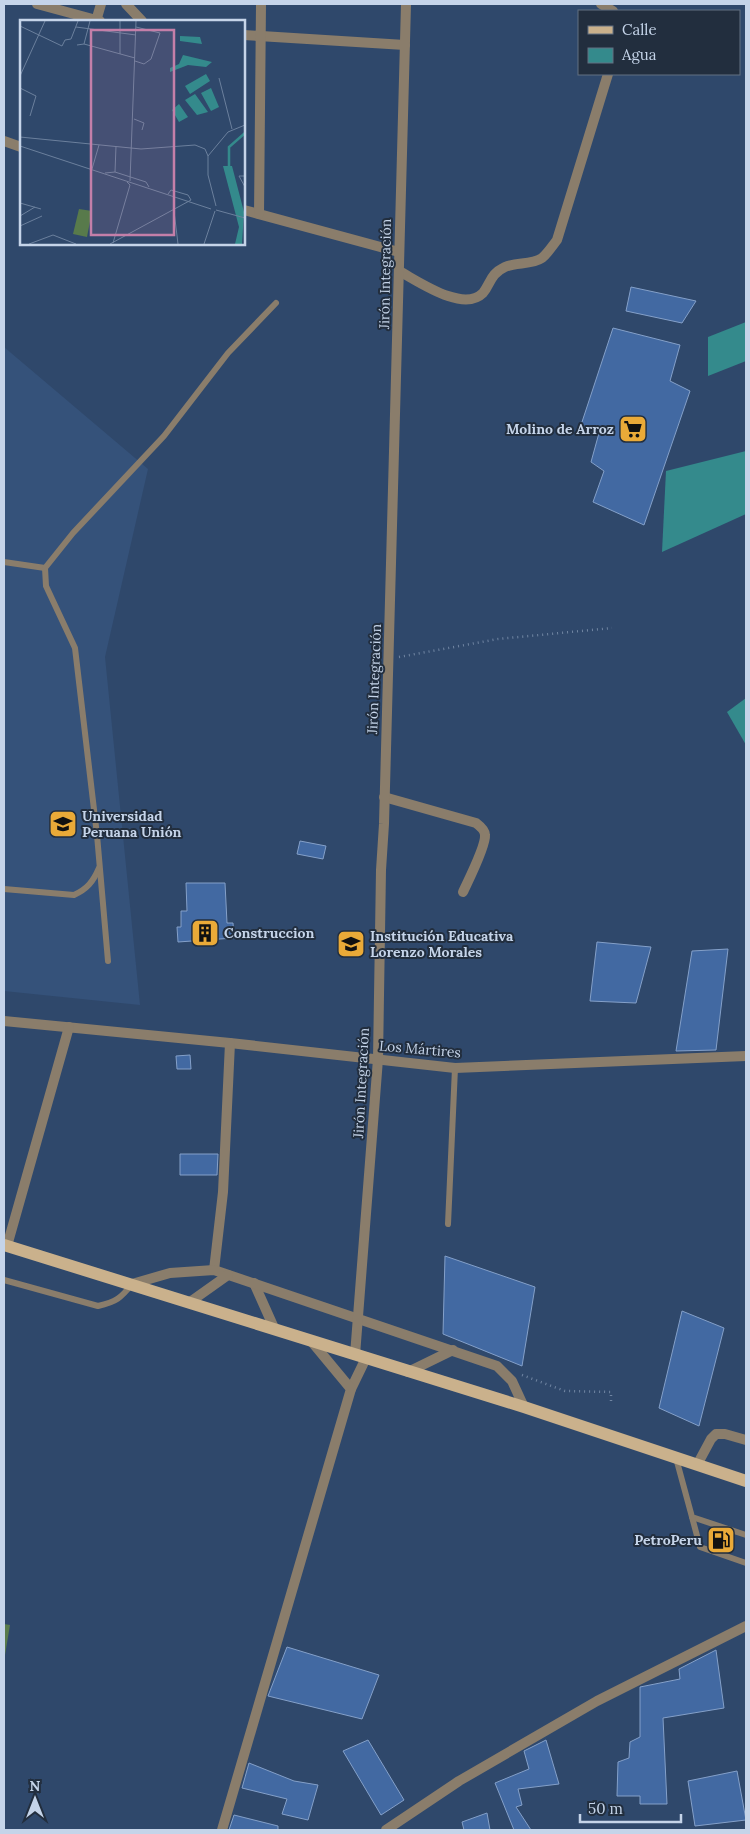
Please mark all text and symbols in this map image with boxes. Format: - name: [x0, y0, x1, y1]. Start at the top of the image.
- legend: [578, 10, 740, 75]
- inset map: [20, 20, 245, 245]
- text: Calle: [622, 20, 657, 39]
- text: Agua: [621, 45, 657, 64]
- street label: Jirón Integración: [375, 218, 395, 330]
- supermarket icon: Molino de Arroz: [618, 414, 648, 444]
- place label: Molino de Arroz: [506, 420, 614, 438]
- street label: Jirón Integración: [363, 623, 385, 736]
- place label: Universidad Peruana Unión: [82, 807, 182, 841]
- school or university icon: Universidad Peruana Unión: [48, 809, 78, 839]
- building icon: Construccion: [190, 918, 220, 948]
- place label: Construccion: [224, 924, 314, 942]
- place label: Institución Educativa Lorenzo Morales: [370, 927, 514, 961]
- school or university icon: Institución Educativa Lorenzo Morales: [336, 929, 366, 959]
- street label: Jirón Integración: [349, 1027, 373, 1140]
- street label: Los Mártires: [378, 1036, 462, 1062]
- fuel station icon: PetroPeru: [706, 1525, 736, 1555]
- place label: PetroPeru: [634, 1531, 702, 1549]
- north arrow: [10, 1774, 60, 1824]
- text: N: [30, 1777, 41, 1795]
- scale bar: [580, 1792, 681, 1824]
- text: 50 m: [588, 1799, 623, 1818]

